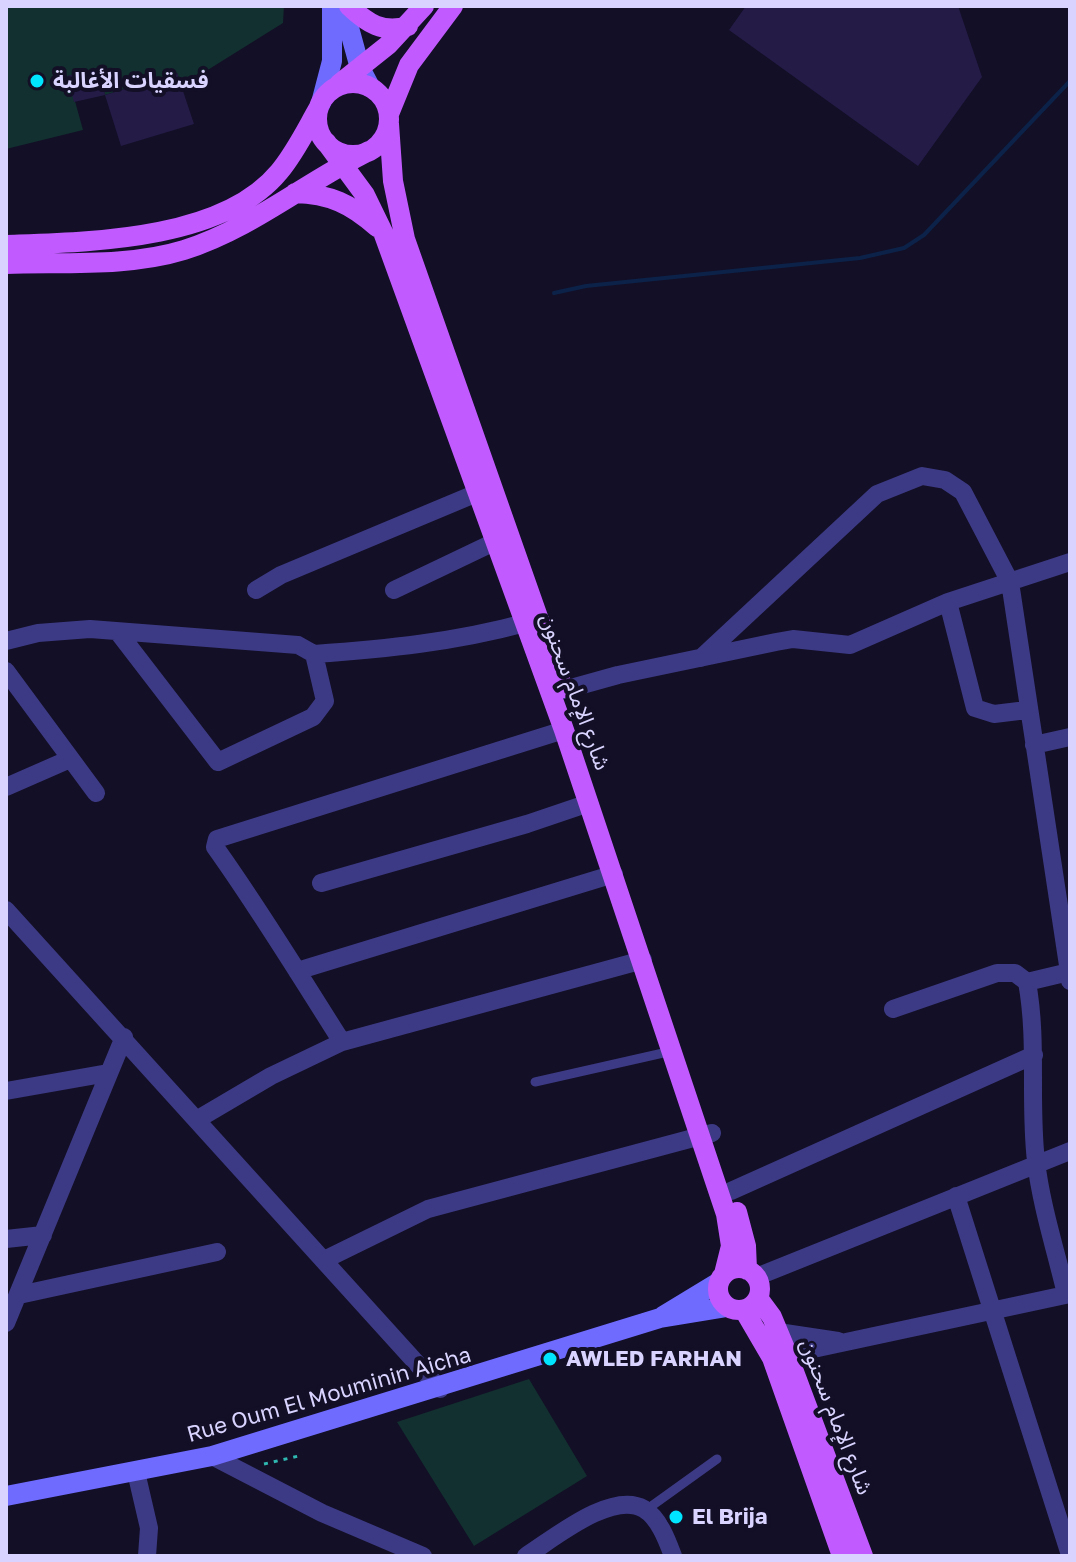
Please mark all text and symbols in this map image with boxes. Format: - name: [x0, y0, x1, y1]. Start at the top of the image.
- place label: فسقيات الأغالبة: [53, 68, 209, 94]
- marker: فسقيات الأغالبة: [28, 72, 46, 90]
- street label: شارع الإمام سحنون: [534, 610, 616, 774]
- street label: شارع الإمام سحنون: [794, 1335, 878, 1499]
- street label: Rue Oum El Mouminin Aicha: [184, 1342, 474, 1448]
- place label: AWLED FARHAN: [566, 1346, 742, 1372]
- marker: AWLED FARHAN: [541, 1350, 559, 1368]
- place label: El Brija: [692, 1504, 768, 1530]
- marker: El Brija: [667, 1508, 685, 1526]

